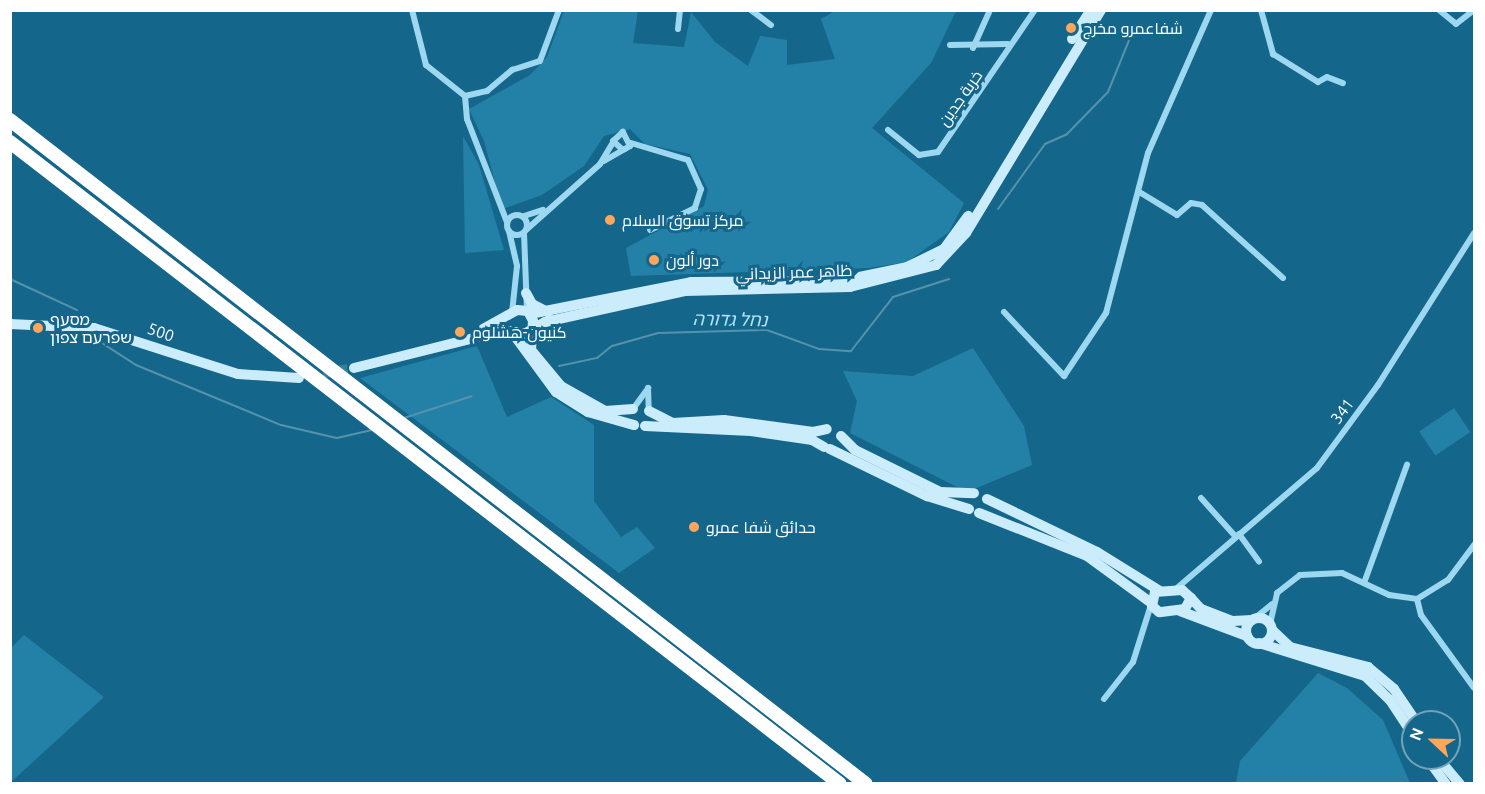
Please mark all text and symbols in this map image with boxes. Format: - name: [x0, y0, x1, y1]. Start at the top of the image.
- place label: شفاعمرو مخرج: [1083, 18, 1183, 38]
- marker: شفاعمرو مخرج: [1064, 21, 1078, 35]
- street label: خربة جدين: [934, 66, 986, 130]
- place label: مركز تسوق السلام: [622, 210, 744, 230]
- marker: مركز تسوق السلام: [603, 213, 617, 227]
- place label: دور ألون: [666, 250, 719, 270]
- marker: دور ألون: [647, 253, 661, 267]
- street label: ظاهر عمر الزيداني: [735, 260, 853, 284]
- water label: נחל גדורה: [692, 308, 768, 330]
- place label: מסעף שפרעם צפון: [50, 309, 132, 347]
- street label: 500: [145, 319, 177, 345]
- marker: מסעף שפרעם צפון: [31, 321, 45, 335]
- place label: كنيون-هَشلوم: [472, 322, 567, 342]
- marker: كنيون-هَشلوم: [453, 325, 467, 339]
- street label: 341: [1326, 394, 1358, 428]
- place label: حدائق شفا عمرو: [706, 517, 816, 537]
- marker: حدائق شفا عمرو: [687, 520, 701, 534]
- north arrow: [1401, 710, 1461, 770]
- text: N: [1406, 725, 1427, 743]

